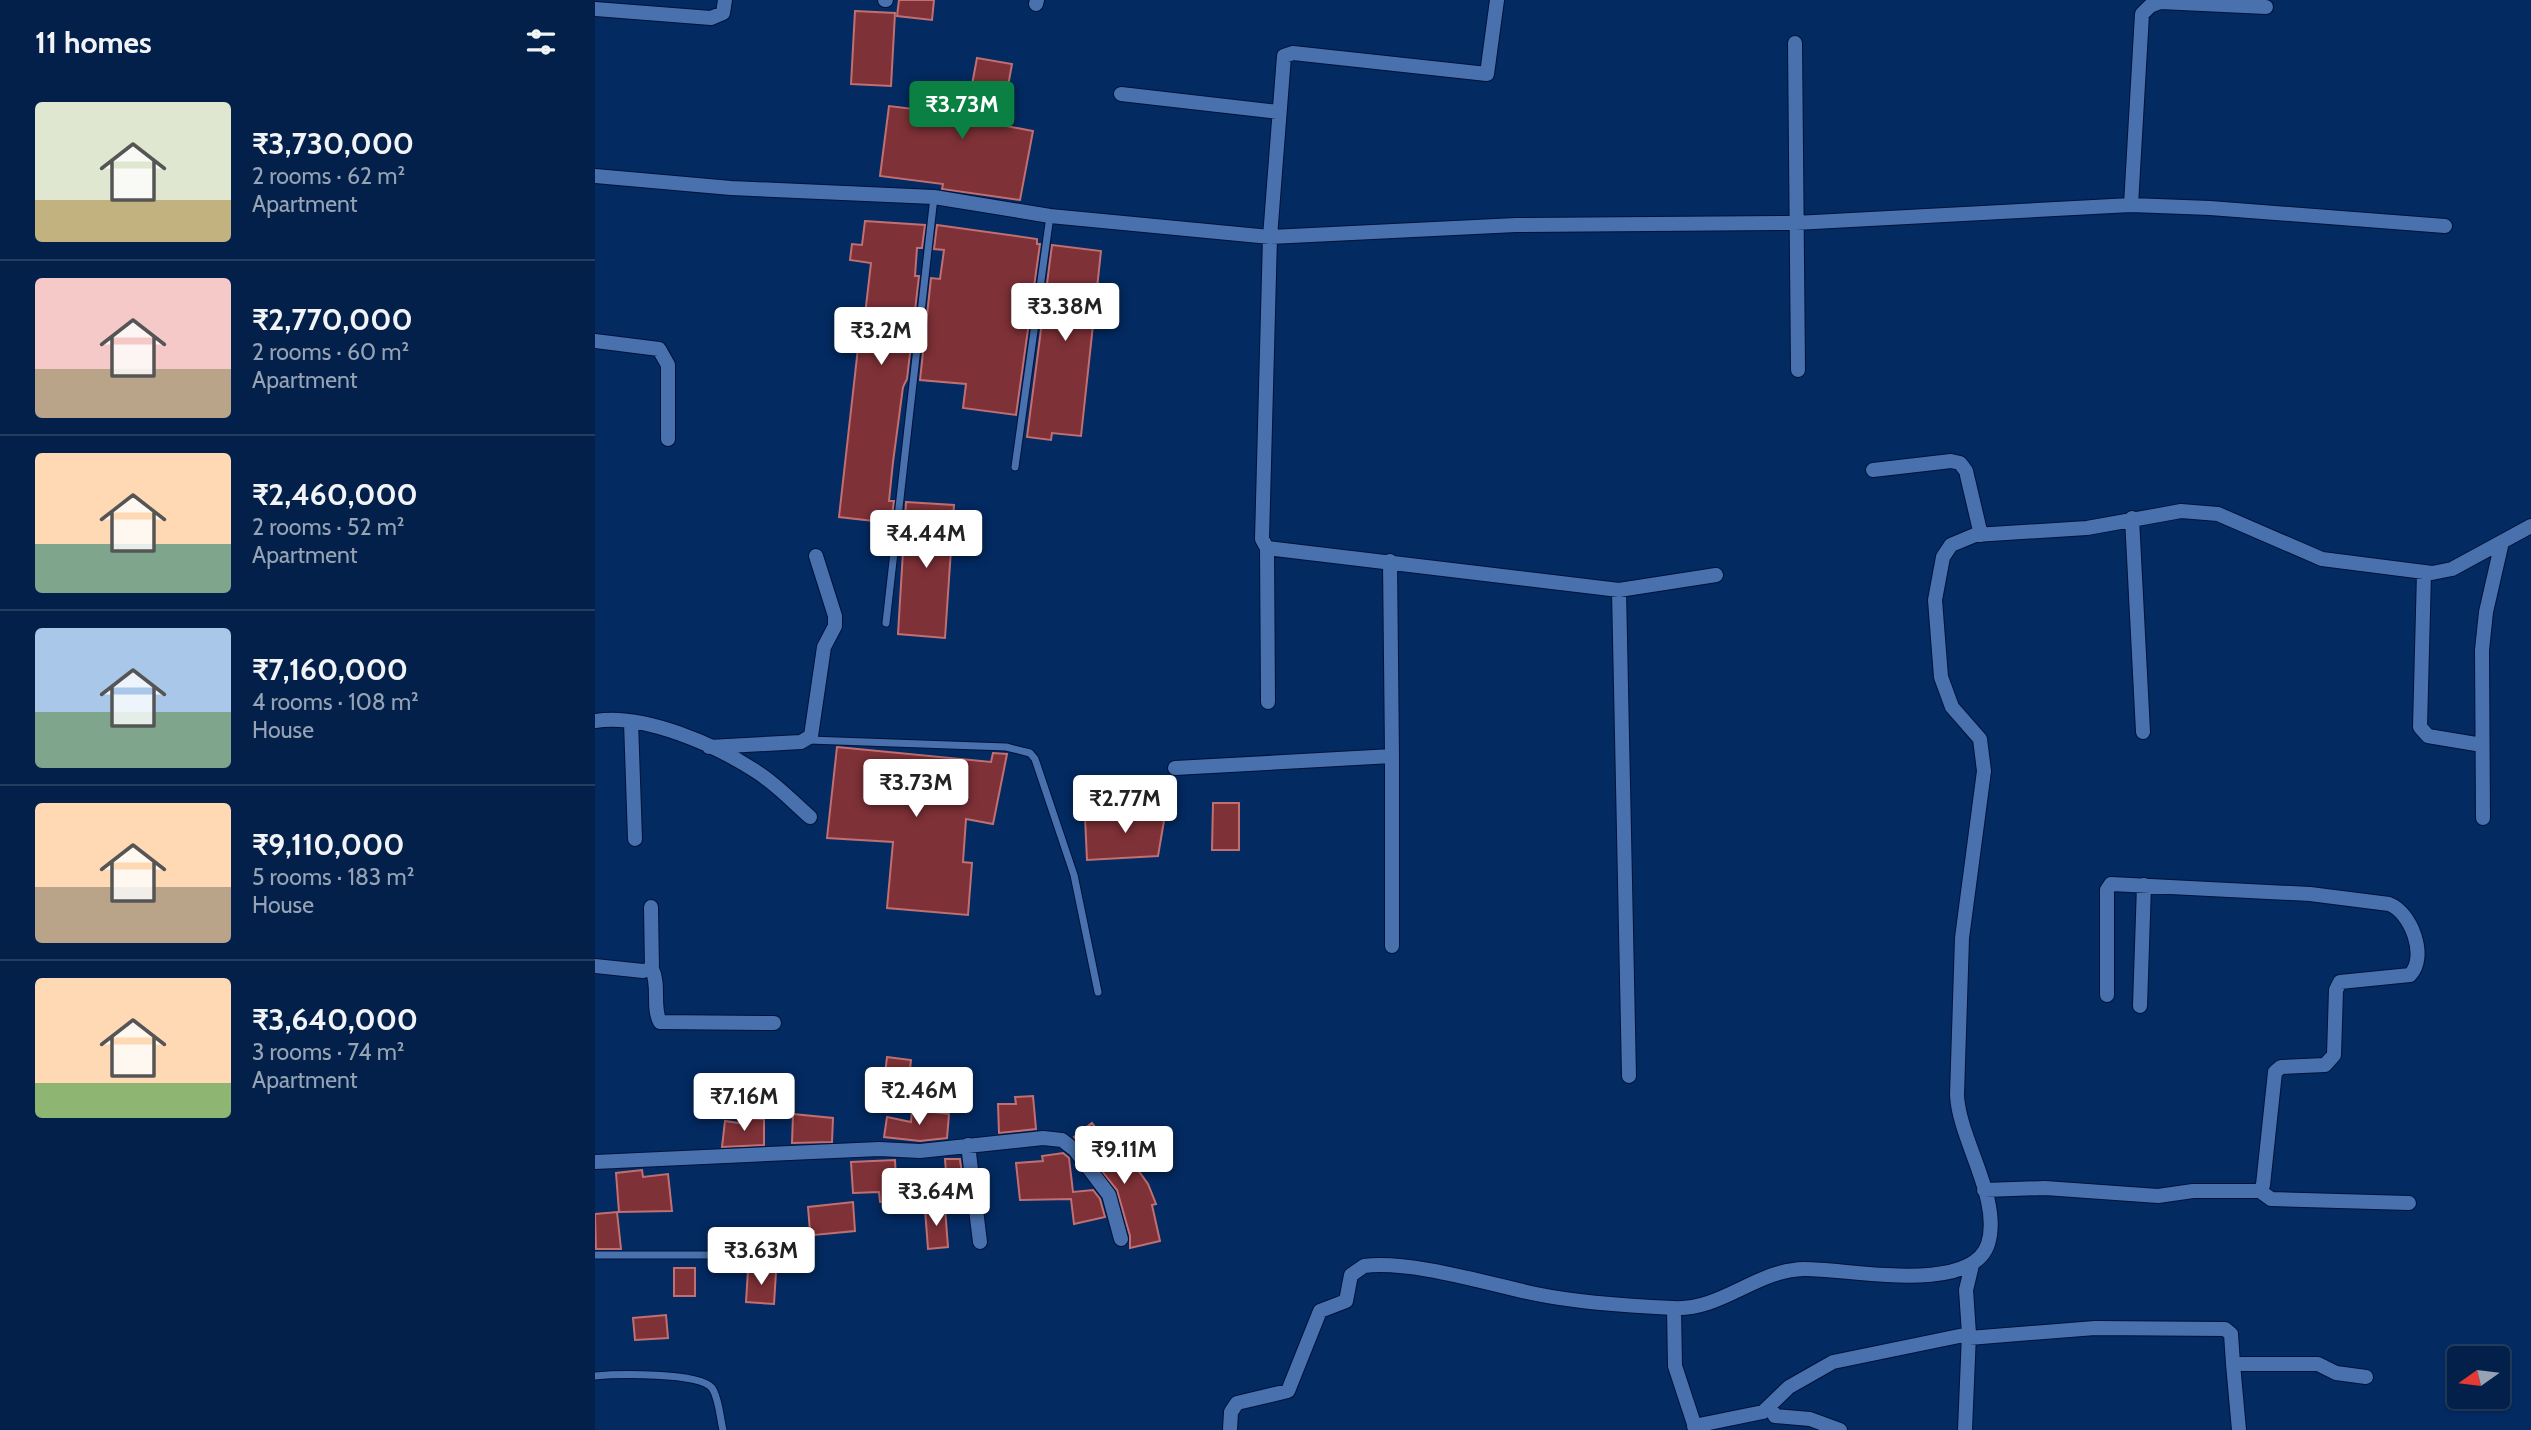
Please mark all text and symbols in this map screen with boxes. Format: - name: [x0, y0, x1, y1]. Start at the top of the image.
- icon: filters: [522, 23, 560, 61]
- text: 11 homes: [35, 24, 152, 61]
- pin: ₹3.73M: [905, 82, 1019, 141]
- text: ₹3.73M: [925, 90, 999, 118]
- text: ₹3,730,000: [252, 125, 414, 162]
- icon: home: [91, 130, 175, 214]
- text: 2 rooms · 62 m²: [252, 162, 405, 190]
- text: Apartment: [252, 190, 357, 218]
- pin: ₹3.38M: [1008, 284, 1122, 343]
- text: ₹3.38M: [1027, 292, 1103, 320]
- text: ₹2,770,000: [252, 301, 413, 338]
- icon: home: [91, 306, 175, 390]
- pin: ₹3.2M: [832, 308, 930, 367]
- text: ₹3.2M: [850, 316, 912, 344]
- text: 2 rooms · 60 m²: [252, 338, 409, 366]
- text: Apartment: [252, 366, 357, 394]
- text: ₹2,460,000: [252, 476, 418, 513]
- icon: home: [91, 481, 175, 565]
- pin: ₹4.44M: [869, 510, 983, 570]
- text: 2 rooms · 52 m²: [252, 513, 405, 541]
- text: ₹4.44M: [886, 519, 966, 547]
- text: Apartment: [252, 541, 357, 569]
- text: ₹7,160,000: [252, 651, 408, 688]
- icon: home: [91, 656, 175, 740]
- text: 4 rooms · 108 m²: [252, 688, 419, 716]
- text: House: [252, 716, 314, 744]
- pin: ₹3.73M: [859, 760, 973, 819]
- text: ₹3.73M: [879, 768, 953, 796]
- pin: ₹2.77M: [1068, 776, 1182, 835]
- text: ₹2.77M: [1089, 784, 1161, 812]
- text: ₹9,110,000: [252, 826, 404, 863]
- icon: home: [91, 831, 175, 915]
- text: 5 rooms · 183 m²: [252, 863, 414, 891]
- text: House: [252, 891, 314, 919]
- text: ₹3,640,000: [252, 1001, 418, 1038]
- icon: home: [91, 1006, 175, 1090]
- text: 3 rooms · 74 m²: [252, 1038, 404, 1066]
- text: Apartment: [252, 1066, 357, 1094]
- pin: ₹2.46M: [862, 1068, 976, 1127]
- pin: ₹7.16M: [687, 1074, 801, 1133]
- text: ₹2.46M: [881, 1076, 957, 1104]
- text: ₹7.16M: [710, 1082, 778, 1110]
- pin: ₹9.11M: [1067, 1126, 1181, 1186]
- text: ₹9.11M: [1091, 1135, 1157, 1163]
- pin: ₹3.64M: [879, 1168, 993, 1228]
- text: ₹3.64M: [898, 1177, 974, 1205]
- pin: ₹3.63M: [704, 1228, 818, 1287]
- text: ₹3.63M: [724, 1236, 798, 1264]
- north arrow: [2447, 1346, 2509, 1409]
- map controls: [2447, 1346, 2510, 1409]

